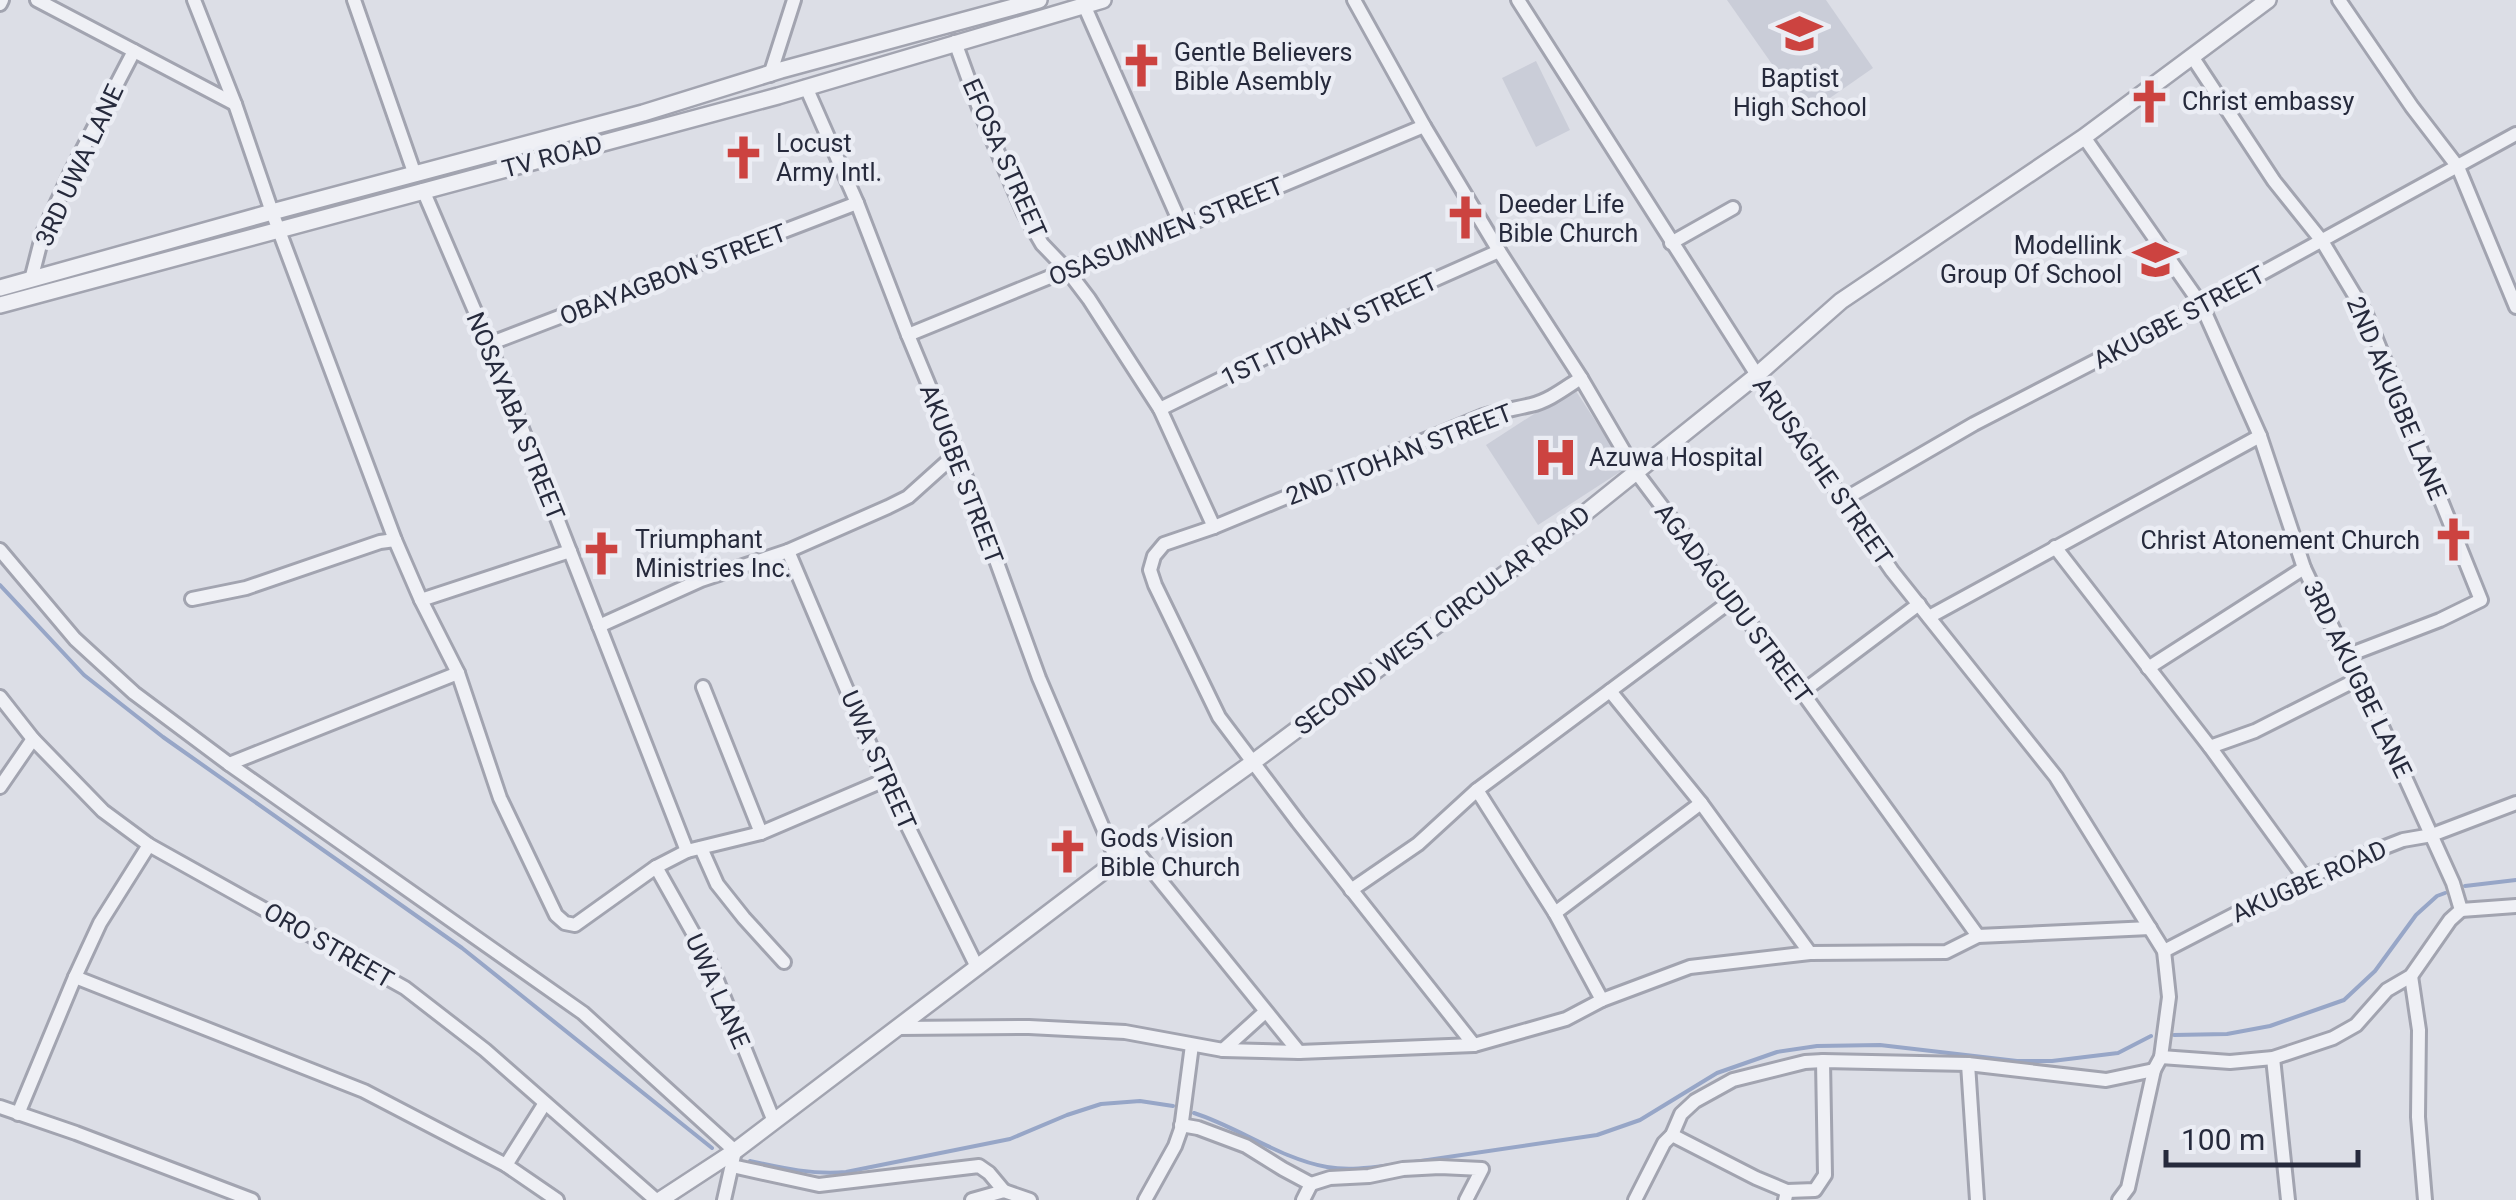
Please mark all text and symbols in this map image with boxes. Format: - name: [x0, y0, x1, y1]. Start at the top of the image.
- school or university icon: Baptist High School: [1776, 10, 1824, 58]
- place label: Gentle Believers Bible Asembly: [1174, 38, 1352, 96]
- church icon: Gentle Believers Bible Asembly: [1117, 42, 1165, 90]
- place label: Baptist High School: [1733, 64, 1867, 122]
- street label: EFOSA STREET: [956, 74, 1053, 242]
- church icon: Christ embassy: [2125, 77, 2173, 125]
- street label: 3RD UWA LANE: [29, 80, 129, 250]
- place label: Christ embassy: [2182, 87, 2354, 116]
- street label: TV ROAD: [499, 129, 605, 184]
- place label: Locust Army Intl.: [776, 129, 882, 187]
- church icon: Locust Army Intl.: [719, 133, 767, 181]
- street label: OSASUMWEN STREET: [1045, 171, 1288, 292]
- place label: Deeder Life Bible Church: [1498, 190, 1638, 248]
- church icon: Deeder Life Bible Church: [1441, 194, 1489, 242]
- street label: OBAYAGBON STREET: [556, 218, 791, 331]
- place label: Modellink Group Of School: [1940, 231, 2122, 289]
- school or university icon: Modellink Group Of School: [2131, 235, 2179, 283]
- street label: AKUGBE STREET: [2089, 260, 2270, 375]
- street label: 1ST ITOHAN STREET: [1217, 267, 1442, 392]
- street label: 2ND AKUGBE LANE: [2341, 292, 2452, 504]
- street label: NOSAYABA STREET: [461, 308, 571, 525]
- street label: ARUSAGHE STREET: [1747, 372, 1898, 571]
- street label: AKUGBE STREET: [914, 380, 1009, 568]
- street label: 2ND ITOHAN STREET: [1282, 398, 1516, 511]
- hospital icon: Azuwa Hospital: [1532, 433, 1580, 481]
- place label: Azuwa Hospital: [1589, 443, 1763, 472]
- street label: AGADAGUDU STREET: [1649, 498, 1818, 709]
- street label: SECOND WEST CIRCULAR ROAD: [1289, 500, 1596, 741]
- church icon: Christ Atonement Church: [2429, 516, 2477, 564]
- place label: Triumphant Ministries Inc.: [635, 525, 791, 583]
- place label: Christ Atonement Church: [2140, 526, 2420, 555]
- church icon: Triumphant Ministries Inc.: [578, 529, 626, 577]
- street label: 3RD AKUGBE LANE: [2297, 576, 2418, 782]
- street label: UWA STREET: [835, 686, 922, 834]
- place label: Gods Vision Bible Church: [1100, 824, 1240, 882]
- church icon: Gods Vision Bible Church: [1043, 828, 1091, 876]
- street label: AKUGBE ROAD: [2227, 834, 2391, 929]
- street label: ORO STREET: [259, 897, 399, 994]
- street label: UWA LANE: [679, 929, 756, 1053]
- scale bar: [2166, 1105, 2358, 1167]
- text: 100 m: [2181, 1122, 2265, 1157]

